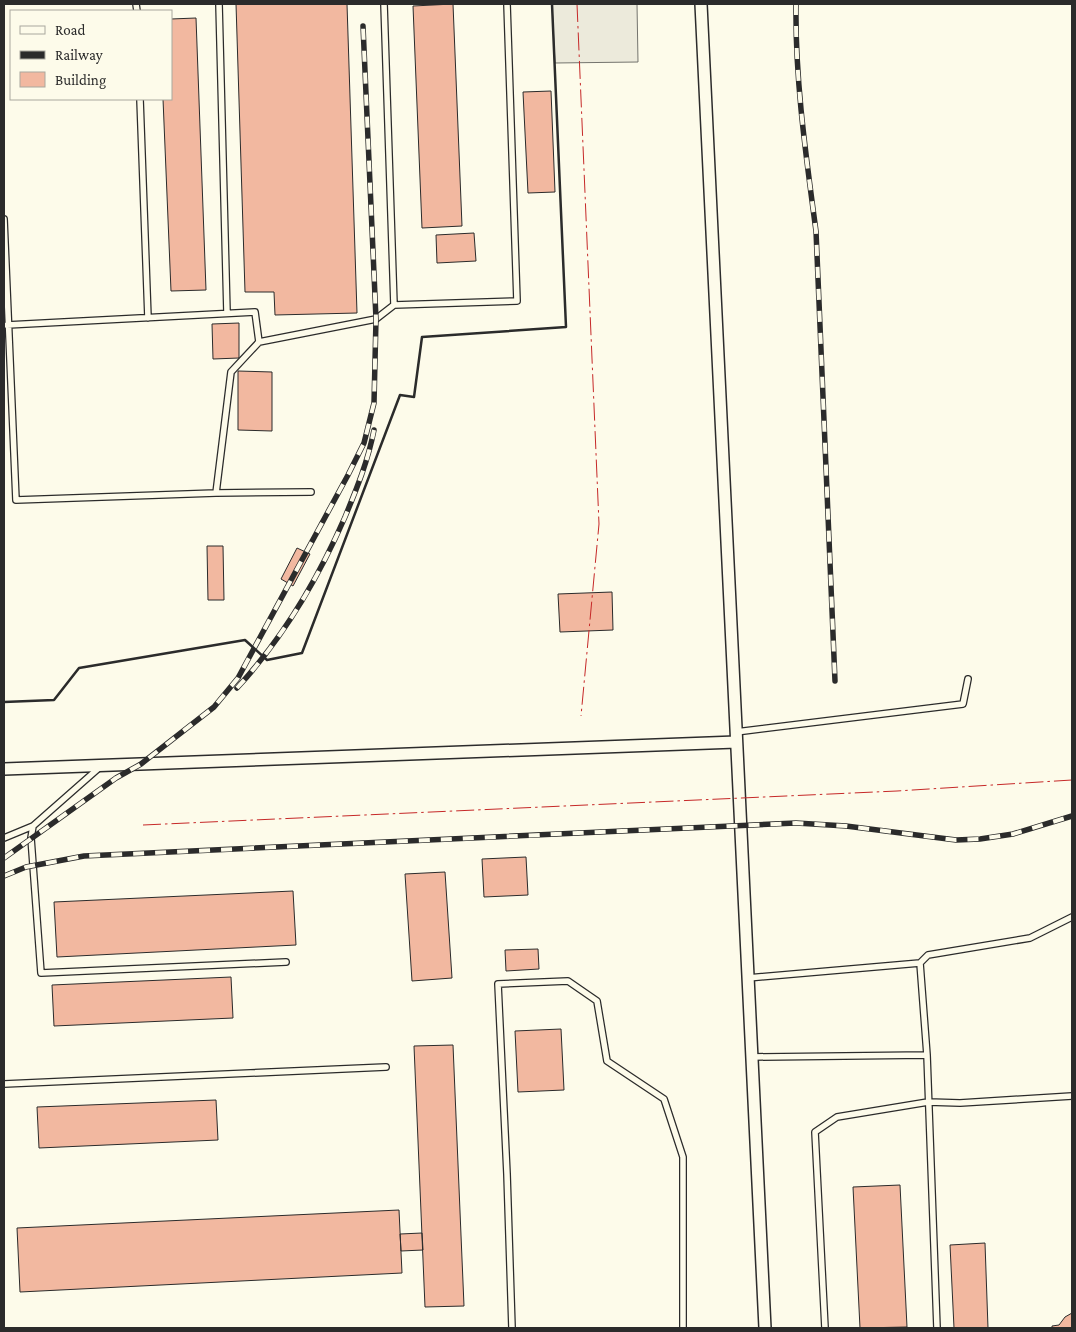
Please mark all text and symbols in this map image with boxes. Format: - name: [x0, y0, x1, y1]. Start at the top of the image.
- legend: [10, 10, 172, 100]
- text: Road: [55, 22, 86, 38]
- text: Railway: [55, 47, 103, 64]
- text: Building: [55, 72, 106, 89]

